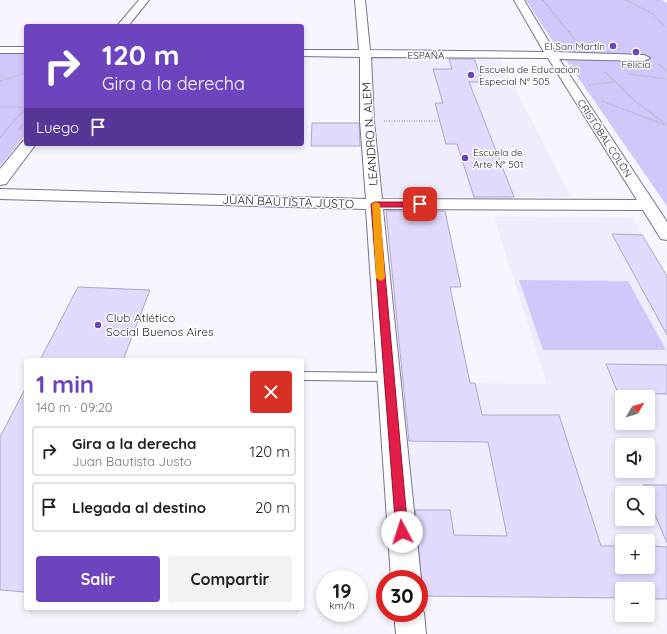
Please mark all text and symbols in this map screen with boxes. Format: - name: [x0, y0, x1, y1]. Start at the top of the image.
- text: 120 m: [102, 37, 180, 72]
- icon: right: [36, 40, 88, 92]
- place label: El San Martín: [545, 40, 605, 53]
- marker: El San Martín: [608, 41, 618, 51]
- marker: Felicia: [631, 47, 641, 57]
- street label: ESPAÑA: [407, 49, 445, 62]
- place label: Felicia: [622, 58, 650, 71]
- place label: Escuela de Educación Especial N° 505: [479, 63, 579, 88]
- marker: Escuela de Educación Especial N° 505: [466, 70, 476, 80]
- text: Gira a la derecha: [102, 72, 245, 95]
- street label: LEANDRO N. ALEM: [358, 82, 381, 186]
- street label: CRISTÓBAL COLÓN: [574, 97, 635, 180]
- icon: arrive: [87, 116, 109, 138]
- text: Luego: [36, 118, 79, 137]
- place label: Escuela de Arte N° 501: [473, 146, 523, 171]
- marker: Escuela de Arte N° 501: [460, 153, 470, 163]
- pin: [403, 187, 437, 221]
- street label: JUAN BAUTISTA JUSTO: [222, 192, 354, 211]
- icon: arrive: [409, 193, 431, 215]
- place label: Club Atlético Social Buenos Aires: [106, 310, 214, 339]
- marker: Club Atlético Social Buenos Aires: [93, 320, 103, 330]
- text: 1 min: [36, 369, 94, 399]
- button: close: [250, 371, 292, 413]
- north arrow: [615, 390, 655, 430]
- map controls: [615, 390, 655, 622]
- text: 140 m · 09:20: [36, 399, 113, 415]
- text: Gira a la derecha: [72, 434, 197, 453]
- button: sound: [615, 438, 655, 478]
- icon: right: [38, 440, 60, 462]
- text: 120 m: [249, 442, 290, 461]
- text: Juan Bautista Justo: [72, 453, 192, 469]
- button: search: [615, 486, 655, 526]
- icon: arrive: [38, 496, 60, 518]
- text: Llegada al destino: [72, 498, 206, 517]
- text: 20 m: [255, 498, 290, 517]
- position arrow: [381, 511, 423, 553]
- button: +: [615, 534, 655, 574]
- button: Salir: [36, 556, 160, 602]
- button: Compartir: [168, 556, 292, 602]
- speed limit sign: 30: [376, 570, 428, 622]
- text: 19: [332, 578, 352, 603]
- button: −: [615, 582, 655, 622]
- text: km/h: [329, 599, 355, 612]

